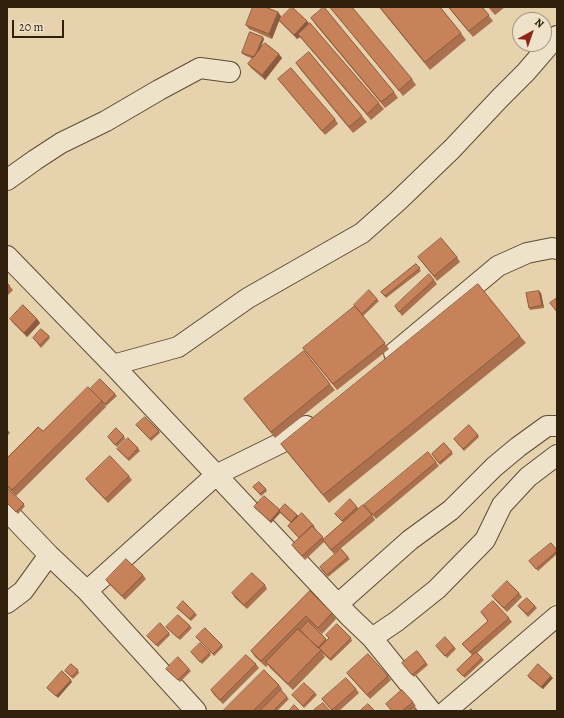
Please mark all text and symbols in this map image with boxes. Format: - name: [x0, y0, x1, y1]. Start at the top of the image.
- scale bar: [14, 12, 66, 38]
- north arrow: [512, 12, 552, 52]
- text: N: [531, 15, 547, 32]
- text: 20 m: [19, 19, 43, 35]

